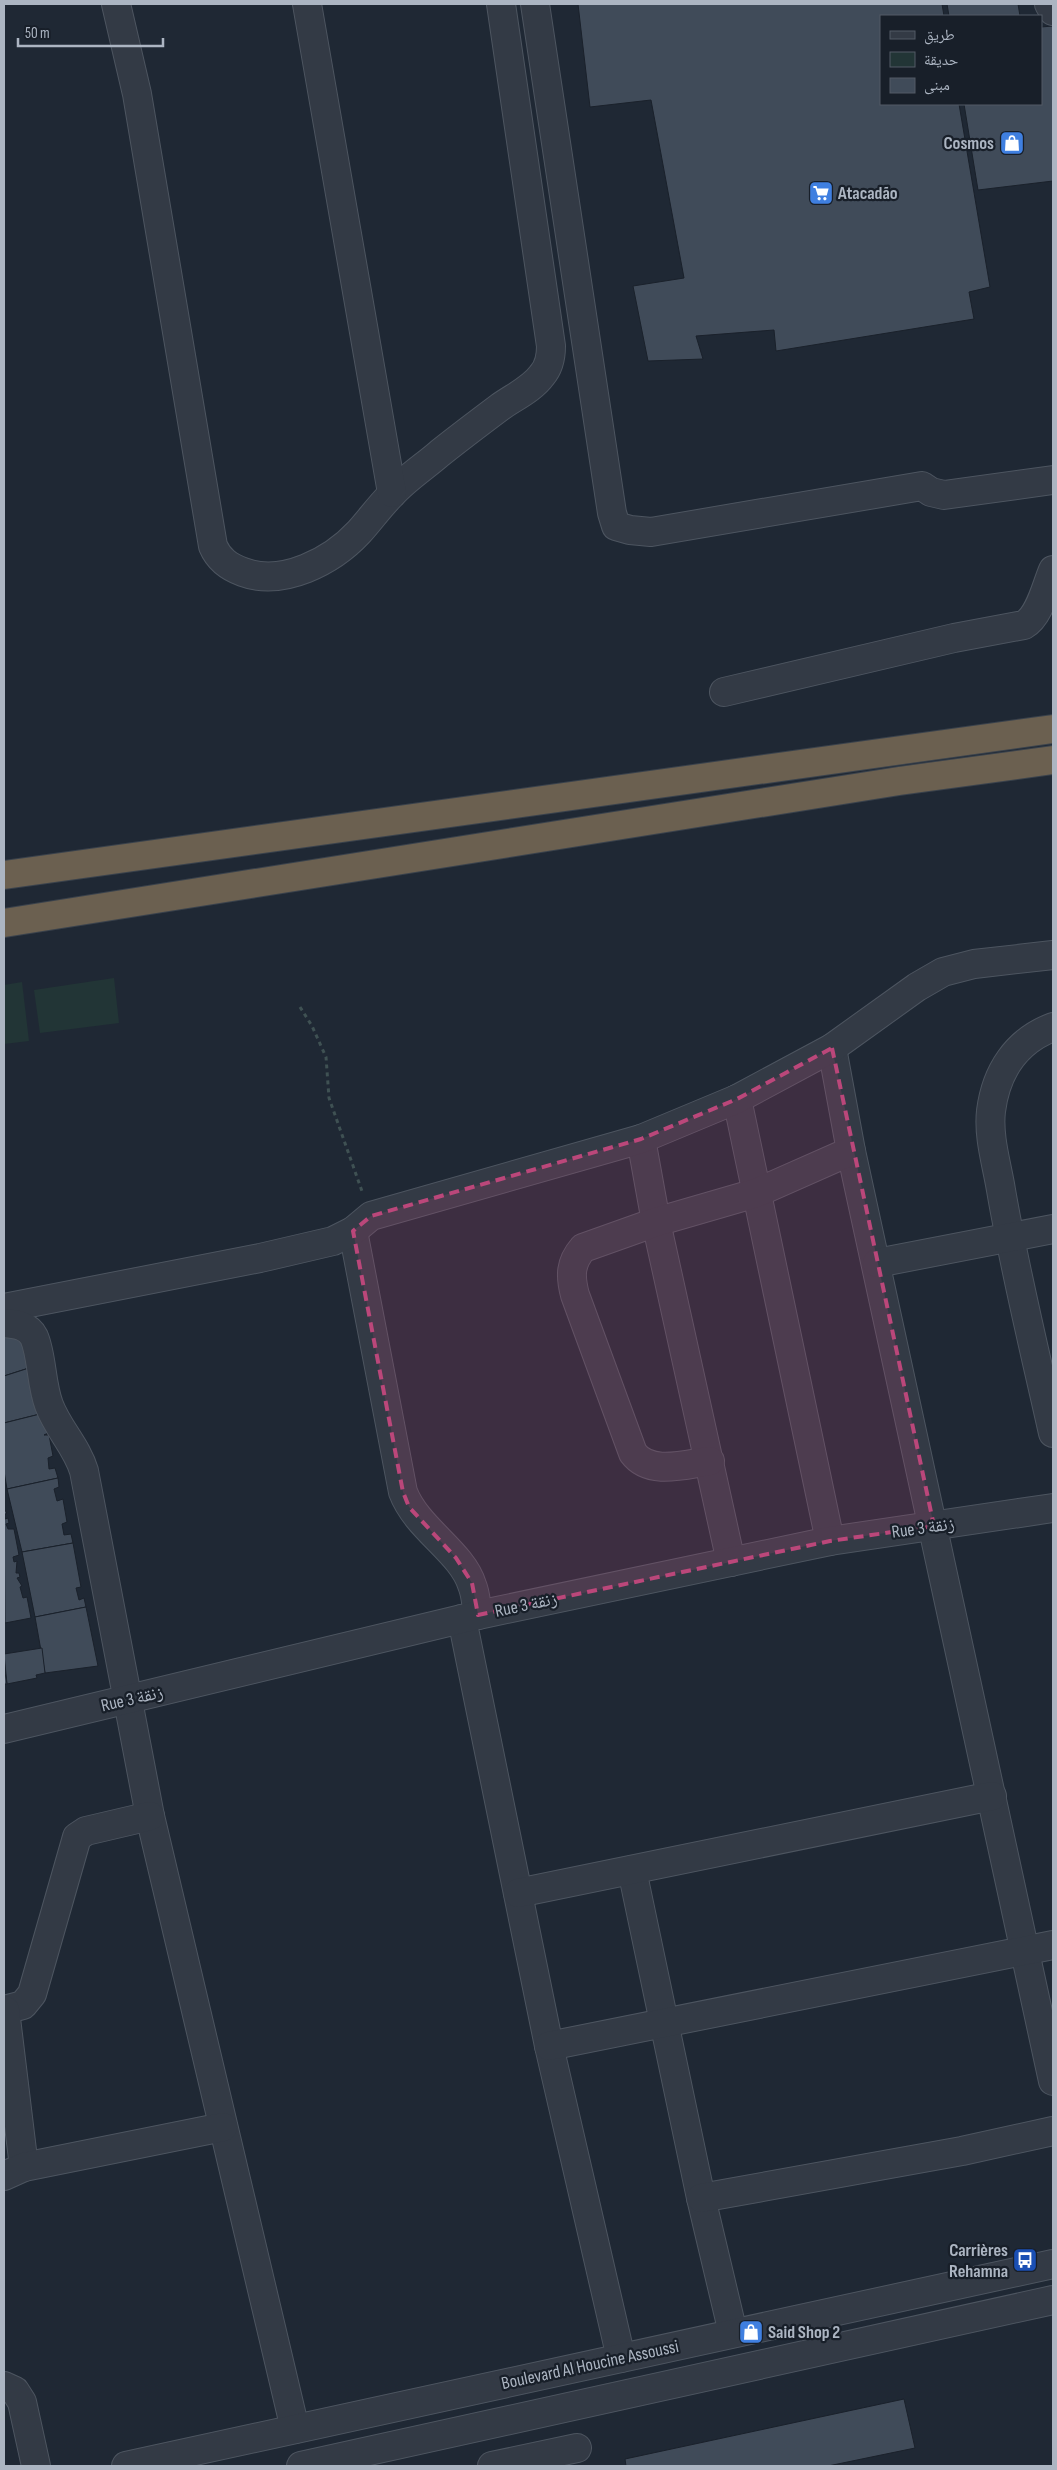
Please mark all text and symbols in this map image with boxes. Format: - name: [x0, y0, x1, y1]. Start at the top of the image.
- scale bar: [18, 15, 162, 47]
- legend: [880, 15, 1042, 105]
- text: 50 m: [25, 24, 50, 43]
- text: طريق: [924, 26, 955, 45]
- text: حديقة: [924, 51, 959, 70]
- text: مبنى: [924, 76, 950, 95]
- shop icon: Cosmos: [999, 130, 1025, 156]
- place label: Cosmos: [943, 133, 994, 154]
- supermarket icon: Atacadão: [808, 180, 834, 206]
- place label: Atacadão: [837, 183, 898, 204]
- street label: Rue 3 زنقة: [890, 1513, 956, 1543]
- street label: Rue 3 زنقة: [493, 1588, 559, 1622]
- street label: Rue 3 زنقة: [99, 1682, 165, 1716]
- place label: Carrières Rehamna: [949, 2240, 1008, 2282]
- bus stop icon: Carrières Rehamna: [1012, 2247, 1038, 2273]
- shop icon: Said Shop 2: [738, 2319, 764, 2345]
- place label: Said Shop 2: [768, 2322, 840, 2343]
- street label: Boulevard Al Houcine Assoussi: [500, 2336, 680, 2394]

